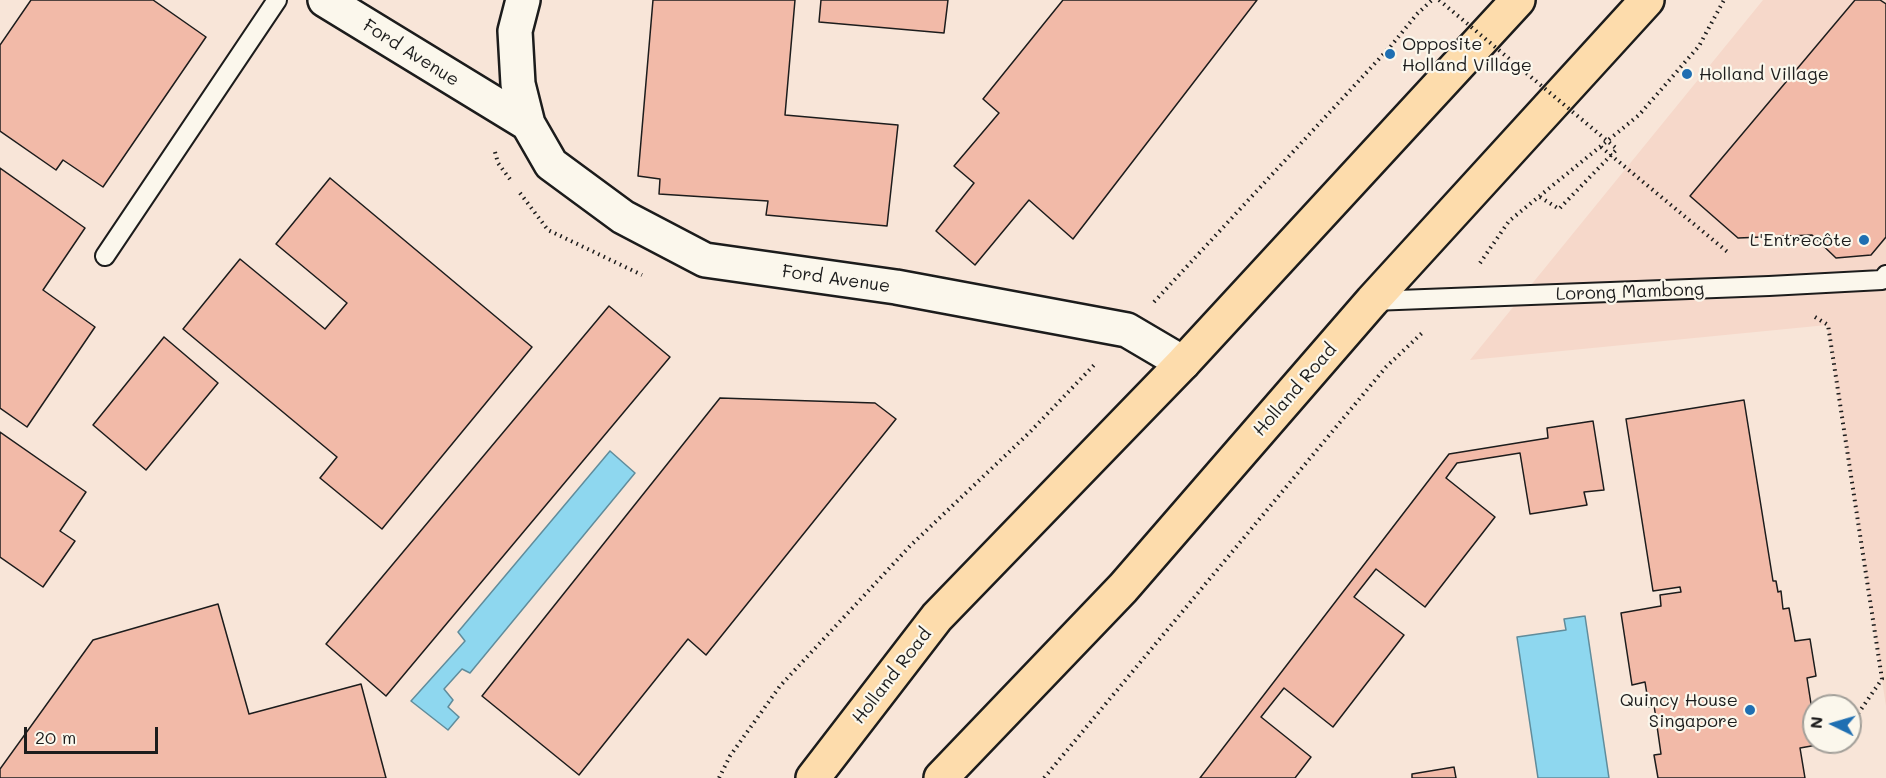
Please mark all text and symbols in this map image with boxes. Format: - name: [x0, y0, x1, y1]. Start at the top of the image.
- street label: Ford Avenue: [359, 15, 463, 91]
- place label: Opposite Holland Village: [1402, 33, 1532, 76]
- marker: Opposite Holland Village: [1383, 47, 1397, 61]
- place label: Holland Village: [1699, 63, 1829, 85]
- marker: Holland Village: [1680, 67, 1694, 81]
- place label: L'Entrecôte: [1750, 229, 1852, 251]
- marker: L'Entrecôte: [1857, 233, 1871, 247]
- street label: Ford Avenue: [780, 261, 892, 297]
- street label: Lorong Mambong: [1555, 279, 1705, 305]
- street label: Holland Road: [1249, 339, 1341, 441]
- street label: Holland Road: [848, 624, 936, 728]
- place label: Quincy House Singapore: [1620, 689, 1738, 732]
- north arrow: [1802, 694, 1862, 754]
- marker: Quincy House Singapore: [1743, 703, 1757, 717]
- scale bar: [27, 715, 160, 753]
- text: N: [1805, 716, 1827, 730]
- text: 20 m: [35, 725, 76, 749]

